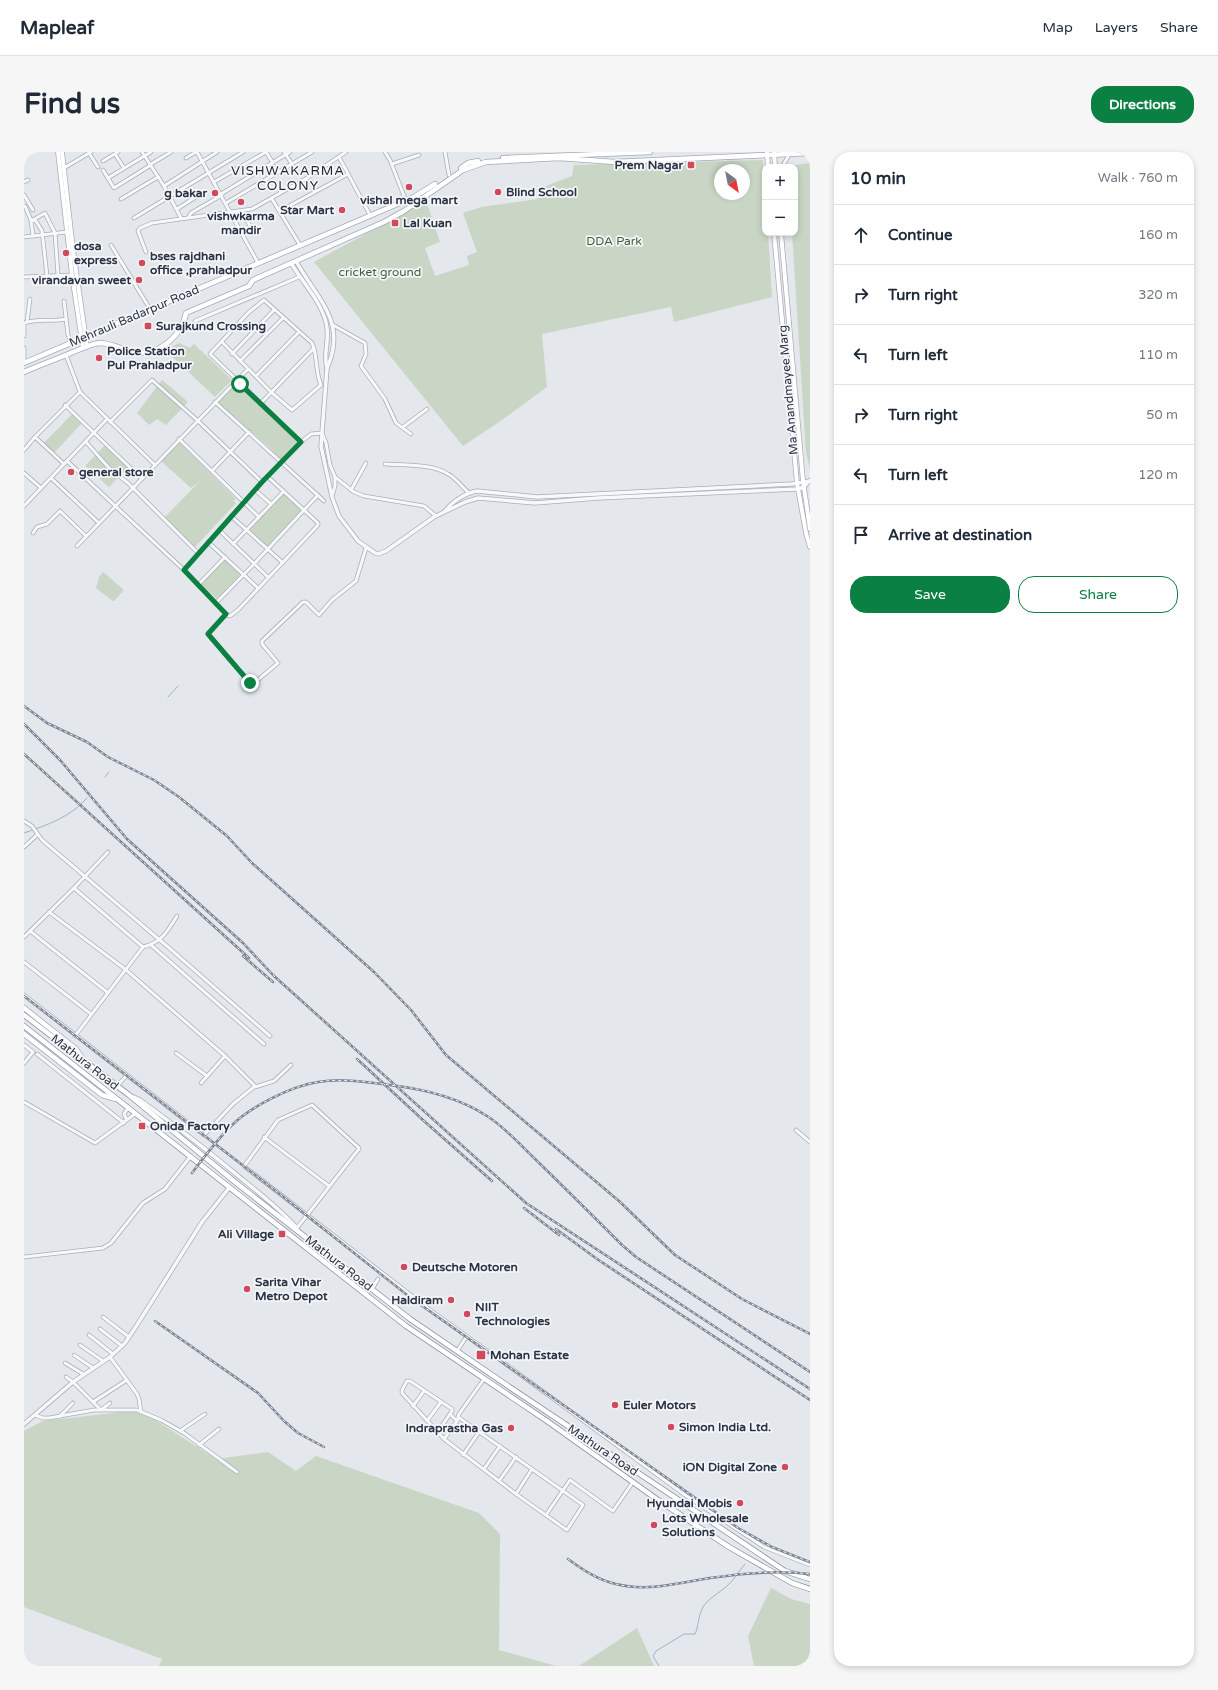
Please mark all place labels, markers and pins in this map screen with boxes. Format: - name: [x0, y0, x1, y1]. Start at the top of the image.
- place label: Prem Nagar: [614, 158, 683, 173]
- marker: Prem Nagar: [686, 160, 696, 170]
- marker: vishal mega mart: [404, 182, 414, 192]
- place label: Blind School: [506, 185, 577, 199]
- place label: g bakar: [164, 186, 207, 201]
- marker: Blind School: [493, 187, 503, 197]
- marker: g bakar: [210, 188, 220, 198]
- place label: vishal mega mart: [360, 193, 458, 208]
- marker: vishwkarma mandir: [236, 197, 246, 207]
- place label: Star Mart: [280, 203, 334, 217]
- marker: Star Mart: [337, 205, 347, 215]
- place label: vishwkarma mandir: [207, 209, 275, 237]
- place label: Lal Kuan: [403, 216, 452, 230]
- marker: Lal Kuan: [390, 218, 400, 228]
- place label: dosa express: [74, 239, 118, 268]
- marker: dosa express: [61, 248, 71, 258]
- place label: bses rajdhani office ,prahladpur: [150, 249, 252, 278]
- marker: bses rajdhani office ,prahladpur: [137, 258, 147, 268]
- place label: virandavan sweet: [32, 273, 131, 287]
- marker: virandavan sweet: [134, 275, 144, 285]
- place label: Surajkund Crossing: [156, 319, 266, 334]
- marker: Surajkund Crossing: [143, 321, 153, 331]
- place label: Police Station Pul Prahladpur: [107, 344, 192, 373]
- marker: Police Station Pul Prahladpur: [94, 353, 104, 363]
- place label: general store: [79, 465, 154, 480]
- marker: general store: [66, 467, 76, 477]
- place label: Onida Factory: [150, 1119, 230, 1134]
- marker: Onida Factory: [137, 1121, 147, 1131]
- place label: Ali Village: [218, 1227, 274, 1242]
- marker: Ali Village: [277, 1229, 287, 1239]
- place label: Deutsche Motoren: [412, 1260, 518, 1274]
- marker: Deutsche Motoren: [399, 1262, 409, 1272]
- place label: Sarita Vihar Metro Depot: [255, 1275, 328, 1304]
- marker: Sarita Vihar Metro Depot: [242, 1284, 252, 1294]
- place label: Haldiram: [391, 1293, 443, 1307]
- marker: Haldiram: [446, 1295, 456, 1305]
- place label: NIIT Technologies: [474, 1300, 550, 1329]
- marker: NIIT Technologies: [462, 1309, 472, 1319]
- place label: Mohan Estate: [490, 1348, 569, 1362]
- marker: Mohan Estate: [475, 1349, 487, 1361]
- place label: Euler Motors: [623, 1398, 696, 1412]
- marker: Euler Motors: [610, 1400, 620, 1410]
- place label: Simon India Ltd.: [679, 1420, 771, 1434]
- place label: Indraprastha Gas: [406, 1421, 503, 1436]
- marker: Simon India Ltd.: [666, 1422, 676, 1432]
- marker: Indraprastha Gas: [506, 1423, 516, 1433]
- place label: iON Digital Zone: [683, 1460, 777, 1475]
- marker: iON Digital Zone: [780, 1462, 790, 1472]
- place label: Hyundai Mobis: [647, 1496, 732, 1511]
- marker: Hyundai Mobis: [735, 1498, 745, 1508]
- place label: Lots Wholesale Solutions: [662, 1511, 749, 1539]
- marker: Lots Wholesale Solutions: [649, 1520, 659, 1530]

